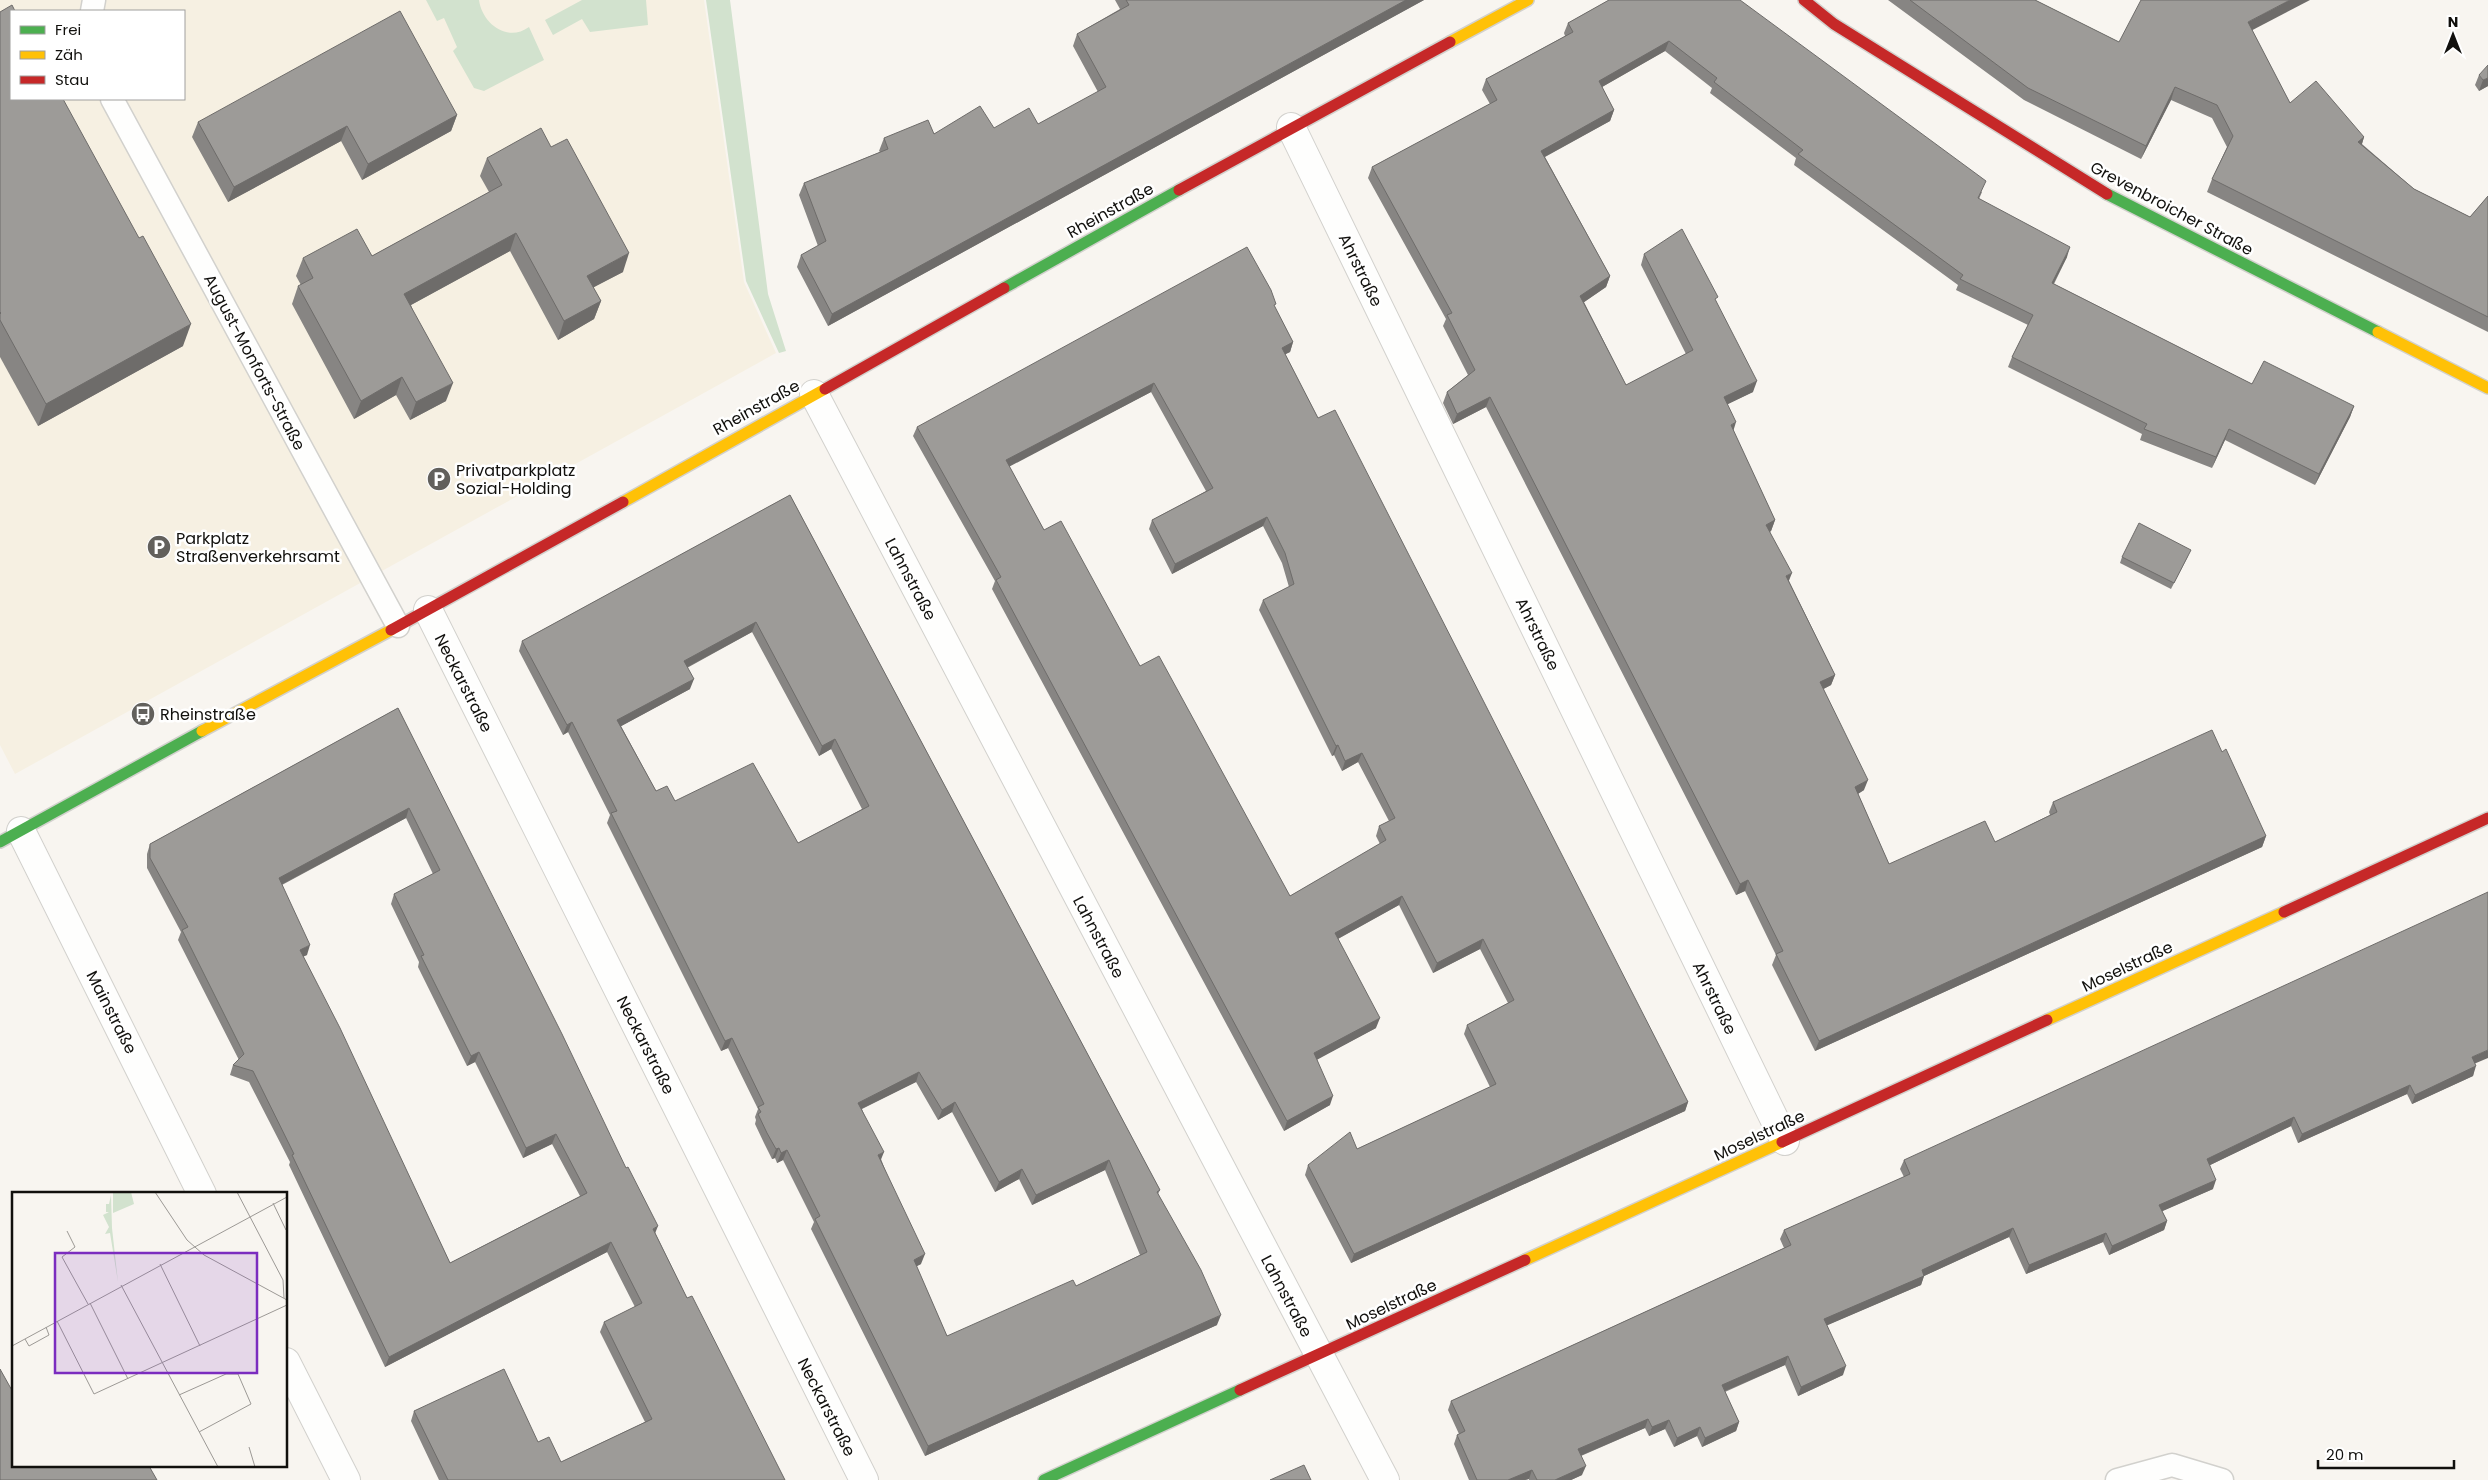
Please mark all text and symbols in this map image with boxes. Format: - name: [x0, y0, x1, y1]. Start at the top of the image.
- legend: [10, 10, 185, 100]
- north arrow: [2428, 10, 2478, 60]
- text: N: [2448, 12, 2458, 32]
- text: Frei: [55, 19, 81, 40]
- text: Zäh: [55, 44, 83, 65]
- text: Stau: [55, 69, 89, 90]
- street label: Grevenbroicher Straße: [2086, 156, 2257, 261]
- street label: Rheinstraße: [1063, 177, 1158, 244]
- street label: Ahrstraße: [1333, 230, 1388, 311]
- street label: August-Monforts-Straße: [198, 270, 311, 455]
- street label: Rheinstraße: [709, 374, 804, 441]
- place label: Privatparkplatz Sozial-Holding: [456, 459, 575, 500]
- parking icon: Privatparkplatz Sozial-Holding: [426, 466, 452, 492]
- place label: Parkplatz Straßenverkehrsamt: [176, 527, 340, 568]
- parking icon: Parkplatz Straßenverkehrsamt: [146, 534, 172, 560]
- street label: Lahnstraße: [879, 534, 942, 624]
- street label: Ahrstraße: [1510, 594, 1565, 675]
- street label: Neckarstraße: [429, 630, 498, 736]
- bus stop icon: Rheinstraße: [130, 701, 156, 727]
- place label: Rheinstraße: [160, 703, 256, 726]
- street label: Lahnstraße: [1067, 892, 1130, 982]
- street label: Moselstraße: [2078, 935, 2177, 998]
- street label: Ahrstraße: [1687, 958, 1742, 1039]
- street label: Mainstraße: [81, 967, 142, 1058]
- street label: Neckarstraße: [611, 992, 680, 1098]
- street label: Moselstraße: [1710, 1104, 1809, 1167]
- inset map: [12, 1192, 288, 1468]
- street label: Lahnstraße: [1255, 1251, 1318, 1341]
- street label: Moselstraße: [1342, 1273, 1441, 1336]
- street label: Neckarstraße: [792, 1354, 861, 1460]
- scale bar: [2318, 1438, 2454, 1470]
- text: 20 m: [2326, 1444, 2364, 1465]

